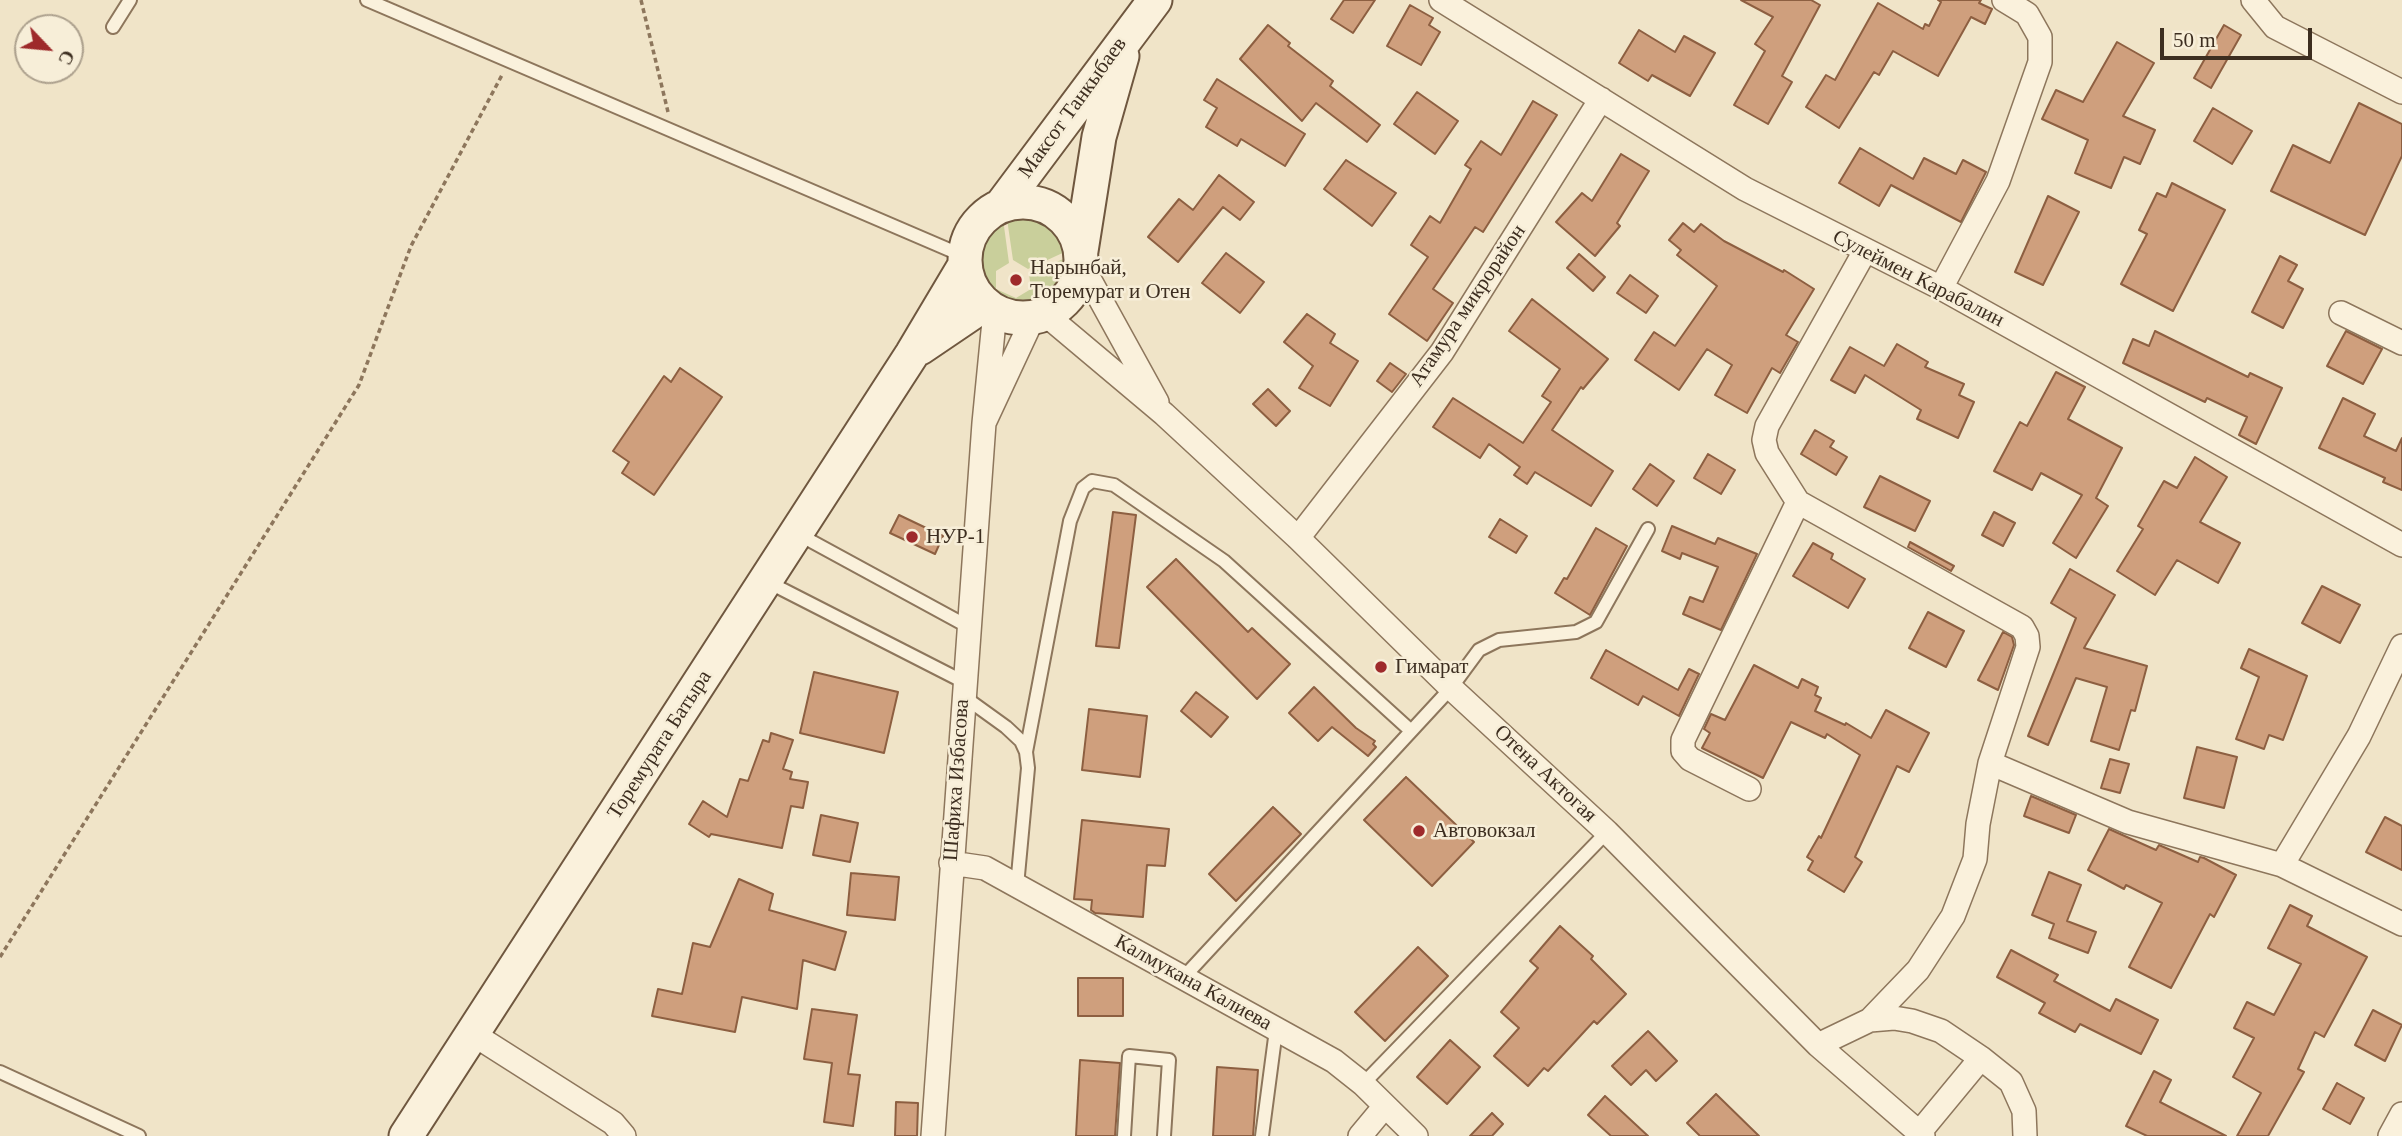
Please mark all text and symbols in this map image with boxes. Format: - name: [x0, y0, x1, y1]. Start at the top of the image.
- north arrow: [14, 14, 84, 84]
- scale bar: [2164, 14, 2316, 58]
- text: 50 m: [2173, 28, 2216, 52]
- street label: Максот Танкыбаев: [1013, 33, 1133, 183]
- text: С: [54, 47, 79, 68]
- street label: Атамура микрорайон: [1404, 220, 1532, 392]
- street label: Сулеймен Карабалин: [1828, 225, 2008, 333]
- place label: Нарынбай, Торемурат и Отен: [1030, 255, 1190, 305]
- marker: Нарынбай, Торемурат и Отен: [1008, 272, 1024, 288]
- place label: НУР-1: [926, 524, 985, 550]
- marker: НУР-1: [904, 529, 920, 545]
- place label: Гимарат: [1395, 654, 1468, 680]
- marker: Гимарат: [1373, 659, 1389, 675]
- street label: Торемурата Батыра: [602, 666, 718, 824]
- street label: Шафиха Избасова: [939, 698, 975, 862]
- street label: Отена Актогая: [1488, 720, 1602, 828]
- place label: Автовокзал: [1433, 818, 1535, 844]
- marker: Автовокзал: [1411, 823, 1427, 839]
- street label: Калмукана Калиева: [1110, 929, 1276, 1037]

